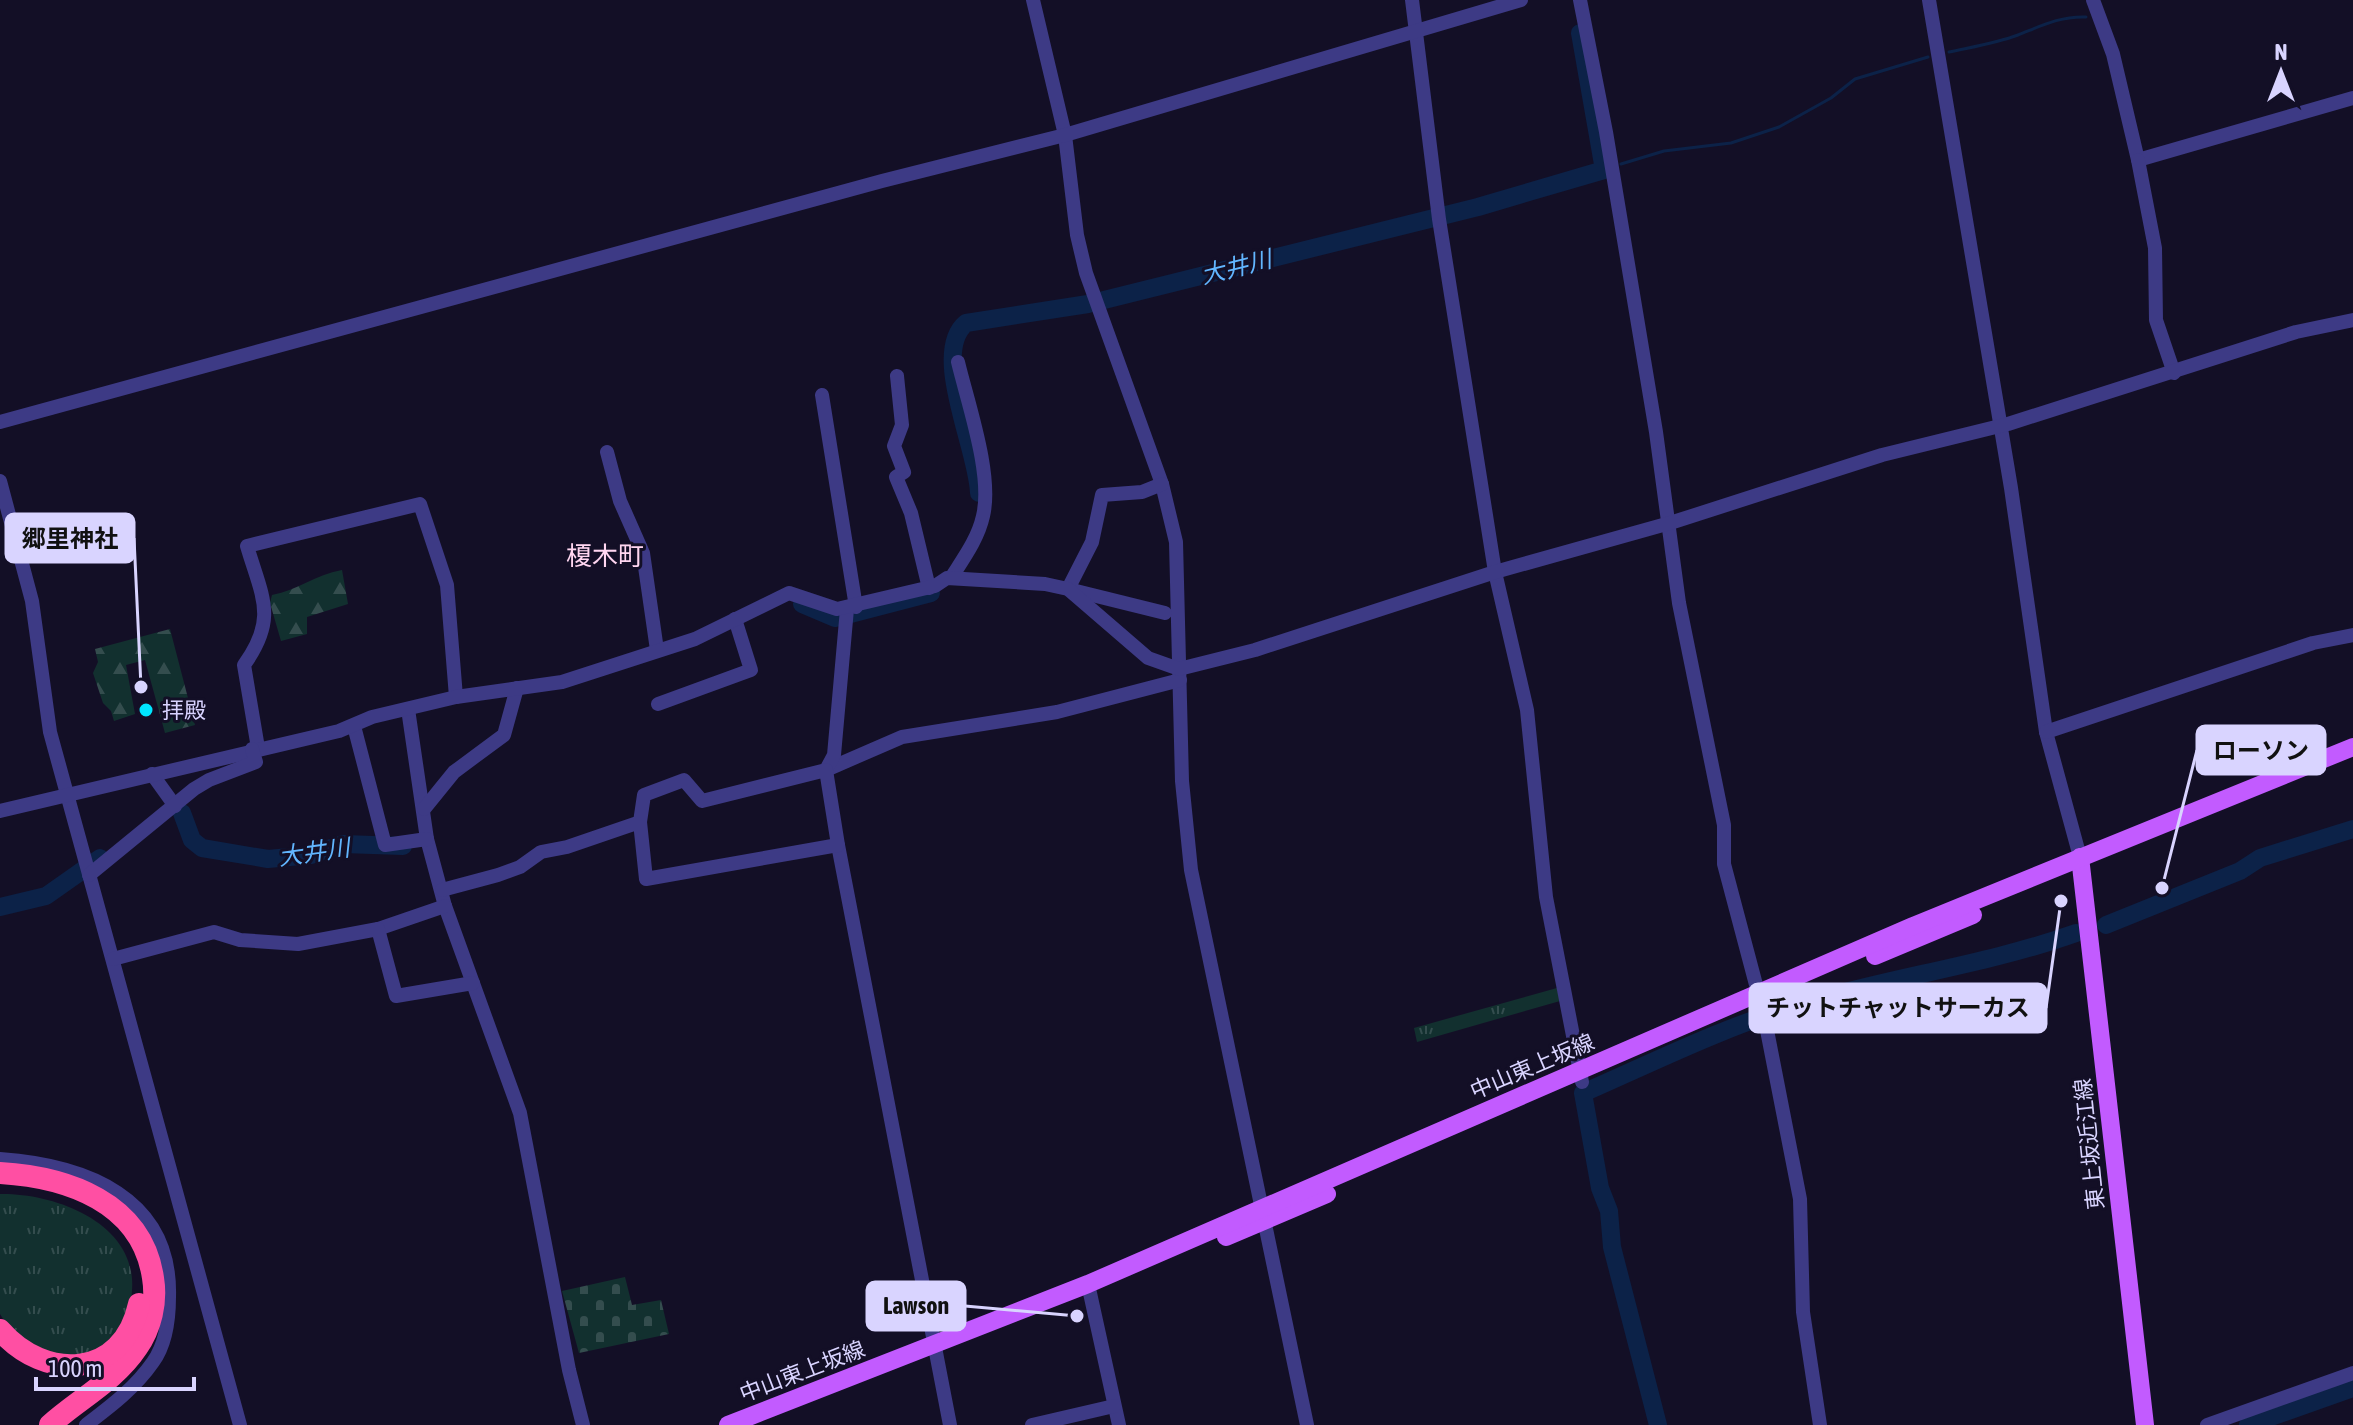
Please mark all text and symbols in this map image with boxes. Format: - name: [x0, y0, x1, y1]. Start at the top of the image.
- north arrow: [2241, 32, 2321, 112]
- text: N: [2275, 39, 2287, 65]
- water label: 大井川: [1198, 244, 1277, 289]
- callout: 郷里神社: [6, 514, 134, 562]
- text: 郷里神社: [22, 525, 118, 552]
- district label: 榎木町: [566, 541, 644, 571]
- place label: 拝殿: [162, 697, 206, 723]
- marker: 拝殿: [137, 701, 155, 719]
- callout: ローソン: [2197, 726, 2325, 774]
- text: ローソン: [2213, 737, 2309, 764]
- water label: 大井川: [276, 833, 354, 870]
- callout: チットチャットサーカス: [1750, 984, 2046, 1032]
- text: チットチャットサーカス: [1766, 994, 2030, 1021]
- street label: 中山東上坂線: [1466, 1028, 1598, 1104]
- street label: 東上坂近江線: [2069, 1077, 2109, 1211]
- callout: Lawson: [867, 1282, 965, 1330]
- text: Lawson: [883, 1292, 949, 1319]
- street label: 中山東上坂線: [736, 1335, 868, 1407]
- scale bar: [36, 1341, 194, 1391]
- text: 100 m: [48, 1355, 102, 1382]

